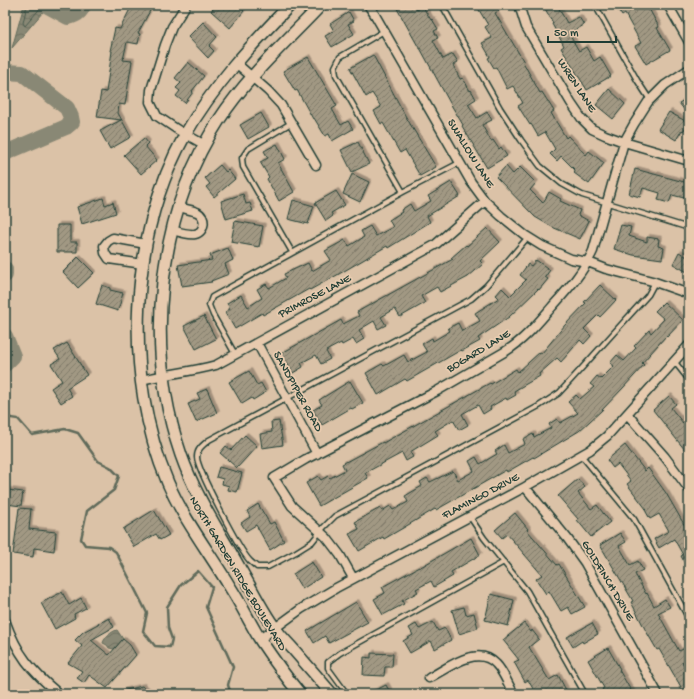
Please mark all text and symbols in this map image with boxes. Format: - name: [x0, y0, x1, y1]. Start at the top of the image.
- scale bar: [548, 18, 616, 44]
- text: 50 m: [554, 27, 579, 41]
- street label: WREN LANE: [553, 56, 599, 116]
- street label: SWALLOW LANE: [443, 117, 497, 192]
- street label: PRIMROSE LANE: [275, 272, 354, 322]
- street label: BOGARD LANE: [444, 327, 514, 377]
- street label: SANDPIPER ROAD: [269, 349, 325, 435]
- street label: FLAMINGO DRIVE: [439, 471, 522, 524]
- street label: NORTH GARDEN RIDGE BOULEVARD: [185, 494, 289, 654]
- street label: GOLDFINCH DRIVE: [578, 538, 637, 624]

